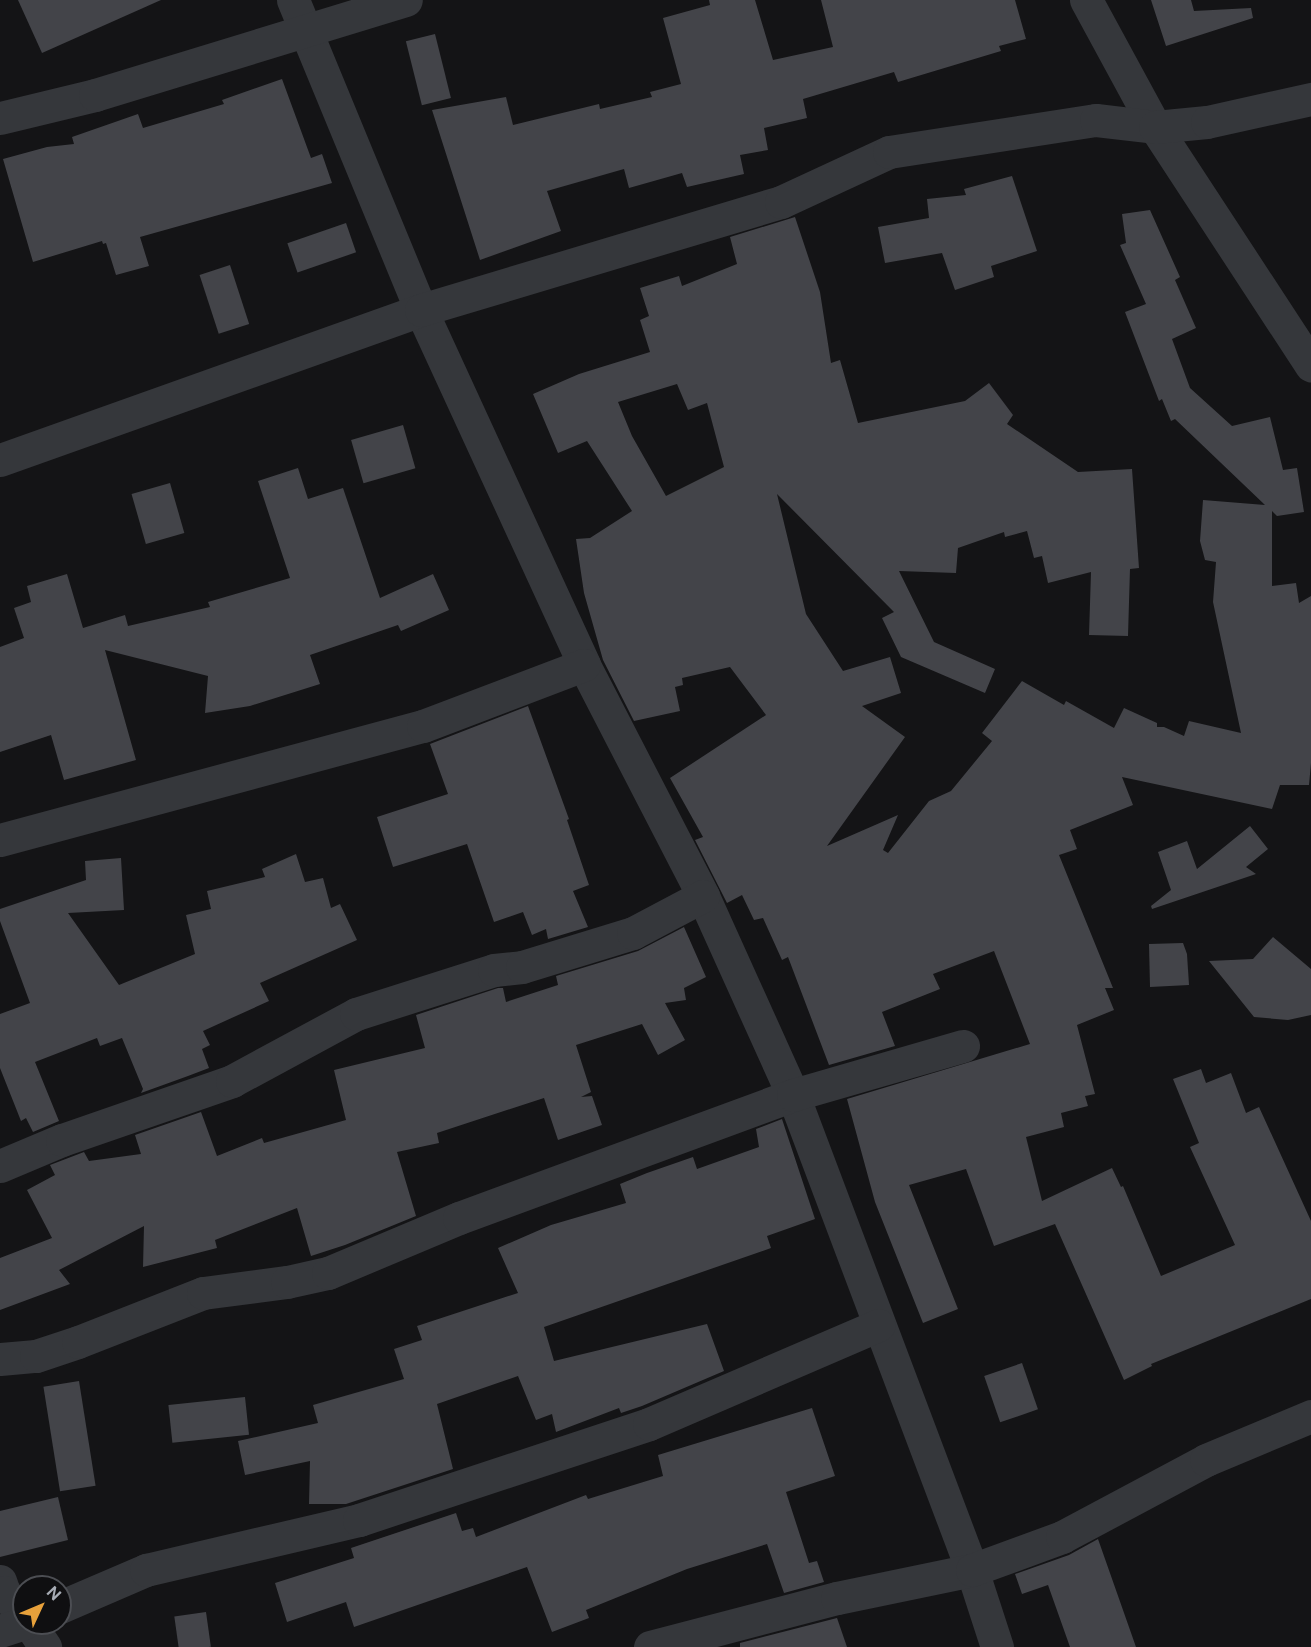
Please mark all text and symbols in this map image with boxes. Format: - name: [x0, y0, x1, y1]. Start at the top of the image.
- north arrow: [12, 1575, 72, 1635]
- text: N: [43, 1582, 65, 1605]

